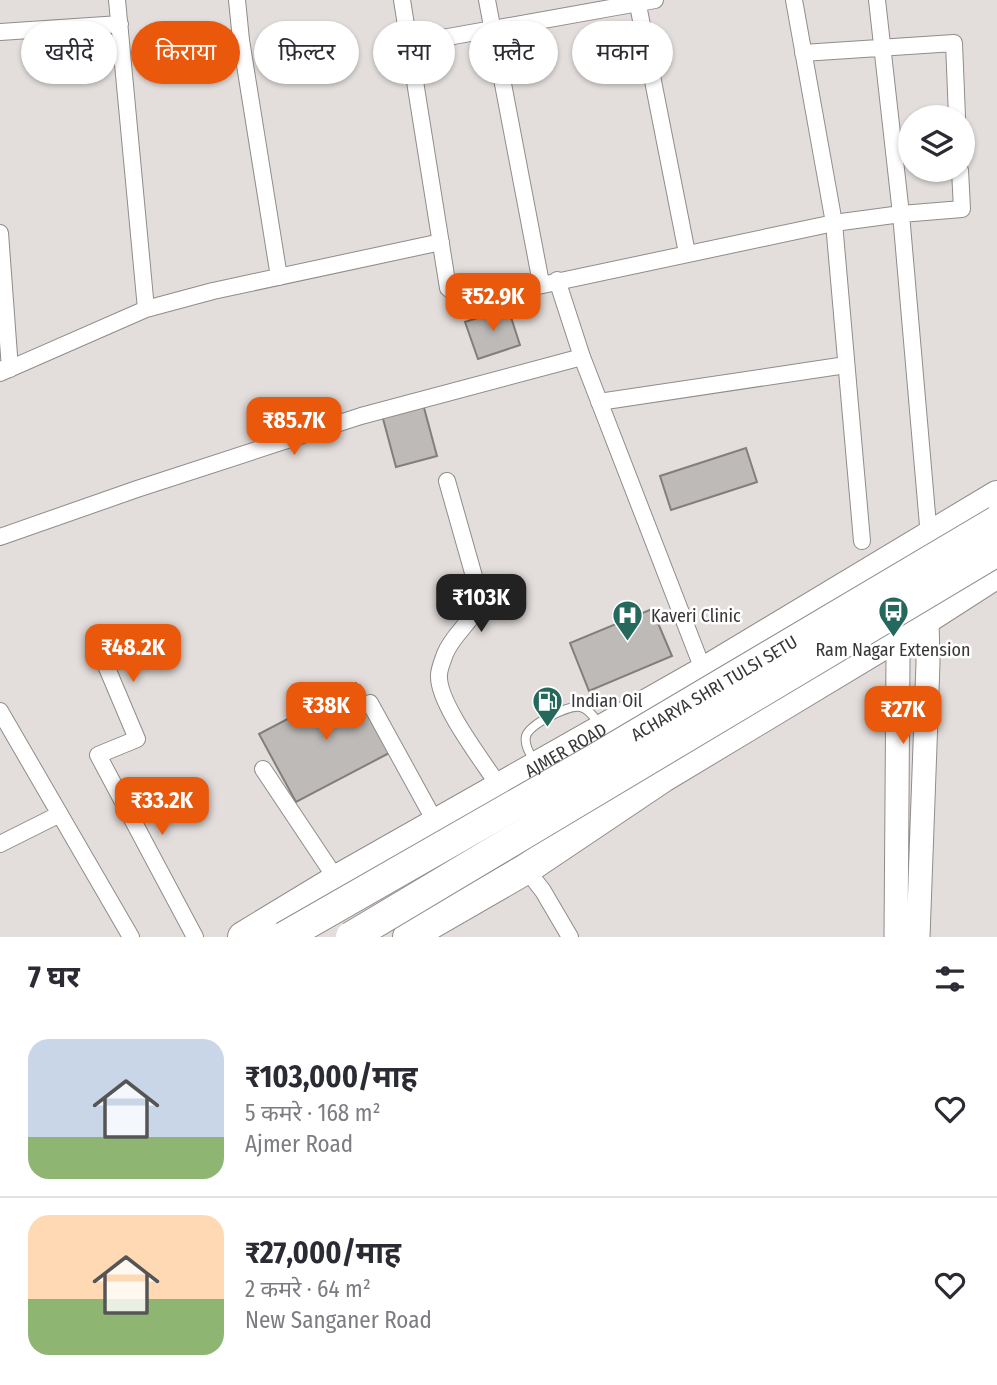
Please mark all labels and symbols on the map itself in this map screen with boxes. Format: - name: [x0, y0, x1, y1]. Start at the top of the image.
- pin: ₹52.9K: [436, 274, 550, 333]
- pin: ₹85.7K: [237, 398, 351, 457]
- pin: ₹103K: [432, 574, 530, 634]
- bus stop icon: Ram Nagar Extension: [876, 595, 910, 639]
- hospital icon: Kaveri Clinic: [611, 599, 645, 643]
- place label: Kaveri Clinic: [651, 605, 741, 627]
- pin: ₹48.2K: [76, 624, 190, 684]
- street label: ACHARYA SHRI TULSI SETU: [627, 631, 801, 746]
- place label: Ram Nagar Extension: [815, 639, 971, 661]
- pin: ₹38K: [285, 682, 367, 742]
- fuel station icon: Indian Oil: [531, 684, 565, 728]
- pin: ₹27K: [862, 686, 944, 746]
- place label: Indian Oil: [571, 690, 643, 712]
- street label: AJMER ROAD: [521, 718, 611, 782]
- pin: ₹33.2K: [105, 778, 219, 837]

